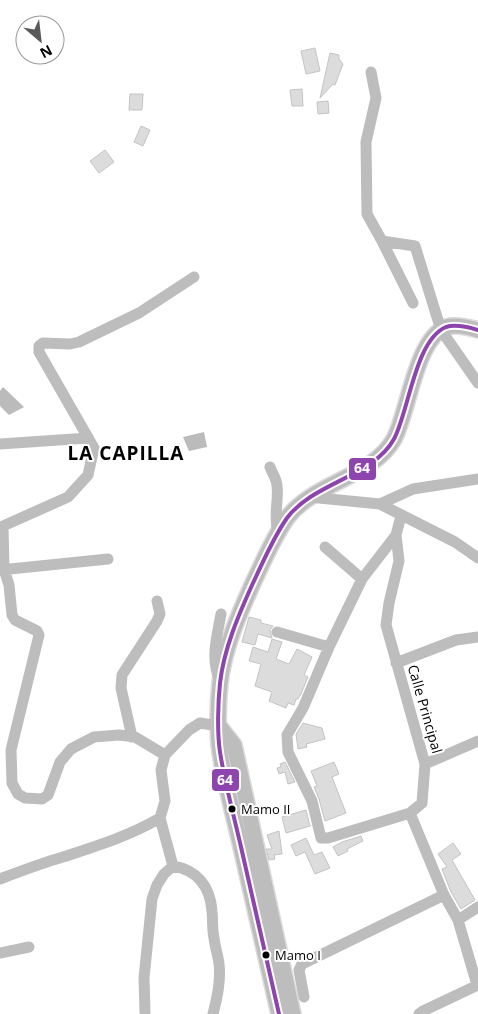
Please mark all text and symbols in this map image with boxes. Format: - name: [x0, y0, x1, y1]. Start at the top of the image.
- north arrow: [15, 15, 65, 65]
- text: N: [37, 41, 56, 63]
- district label: LA CAPILLA: [68, 440, 184, 466]
- line badge: 64: [348, 457, 377, 481]
- text: 64: [354, 458, 370, 477]
- street label: Calle Principal: [404, 662, 447, 755]
- line badge: 64: [211, 768, 240, 792]
- text: 64: [217, 770, 233, 789]
- place label: Mamo II: [241, 800, 290, 818]
- marker: Mamo II: [227, 804, 237, 814]
- place label: Mamo I: [275, 946, 321, 964]
- marker: Mamo I: [261, 950, 271, 960]

